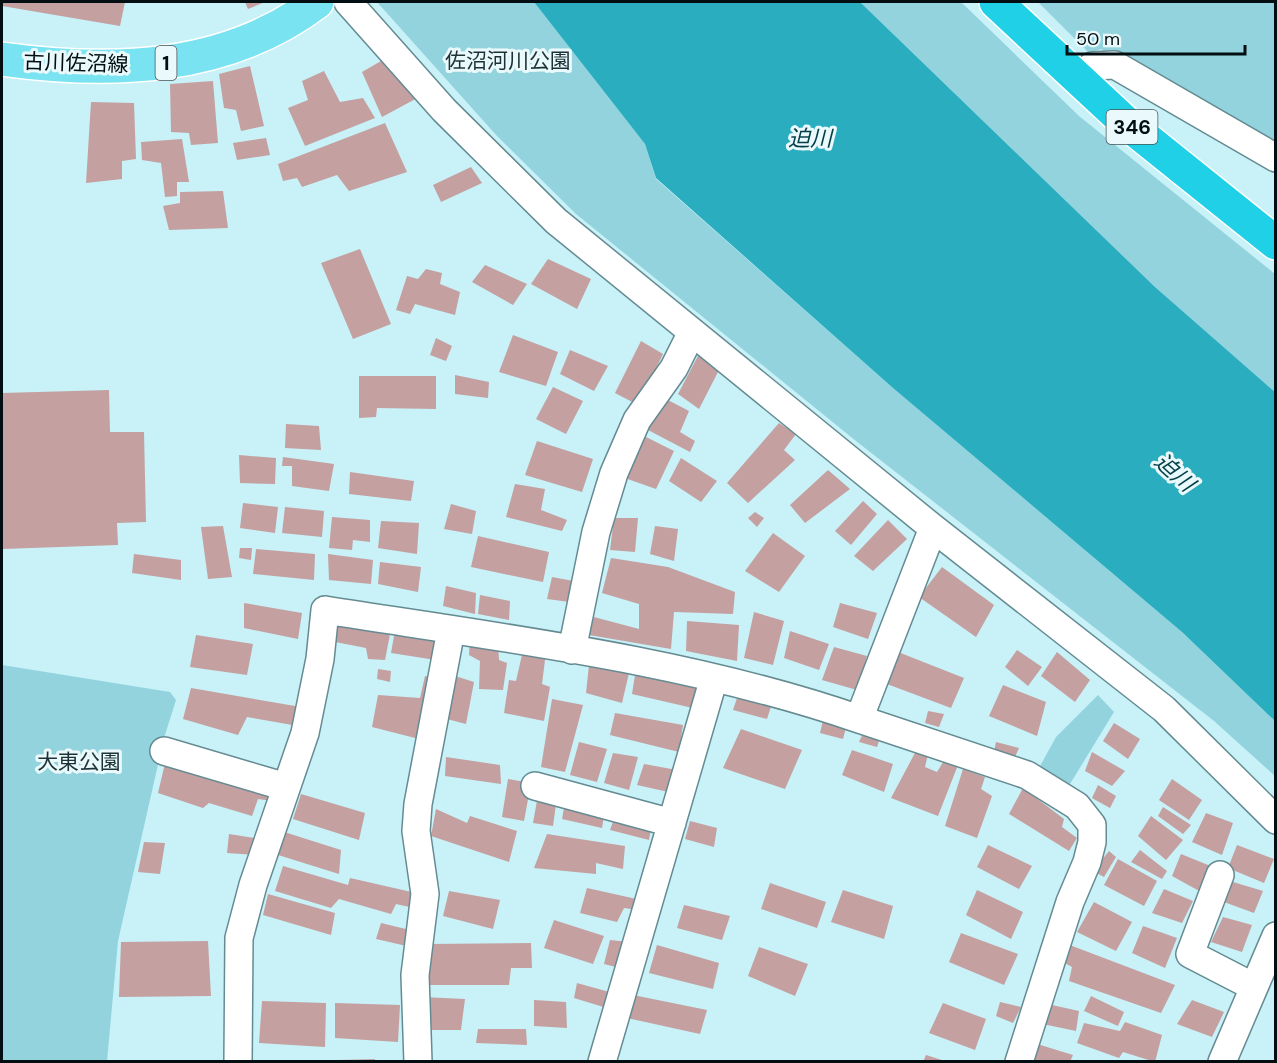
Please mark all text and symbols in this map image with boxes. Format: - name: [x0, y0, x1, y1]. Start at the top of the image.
- scale bar: [1067, 18, 1246, 56]
- text: 50 m: [1076, 27, 1120, 51]
- road number: 1: [156, 46, 176, 80]
- street label: 古川佐沼線: [23, 47, 129, 79]
- park label: 佐沼河川公園: [445, 47, 571, 75]
- road number: 346: [1106, 110, 1158, 144]
- water label: 迫川: [788, 124, 834, 153]
- water label: 迫川: [1149, 447, 1202, 499]
- park label: 大東公園: [37, 748, 121, 776]

